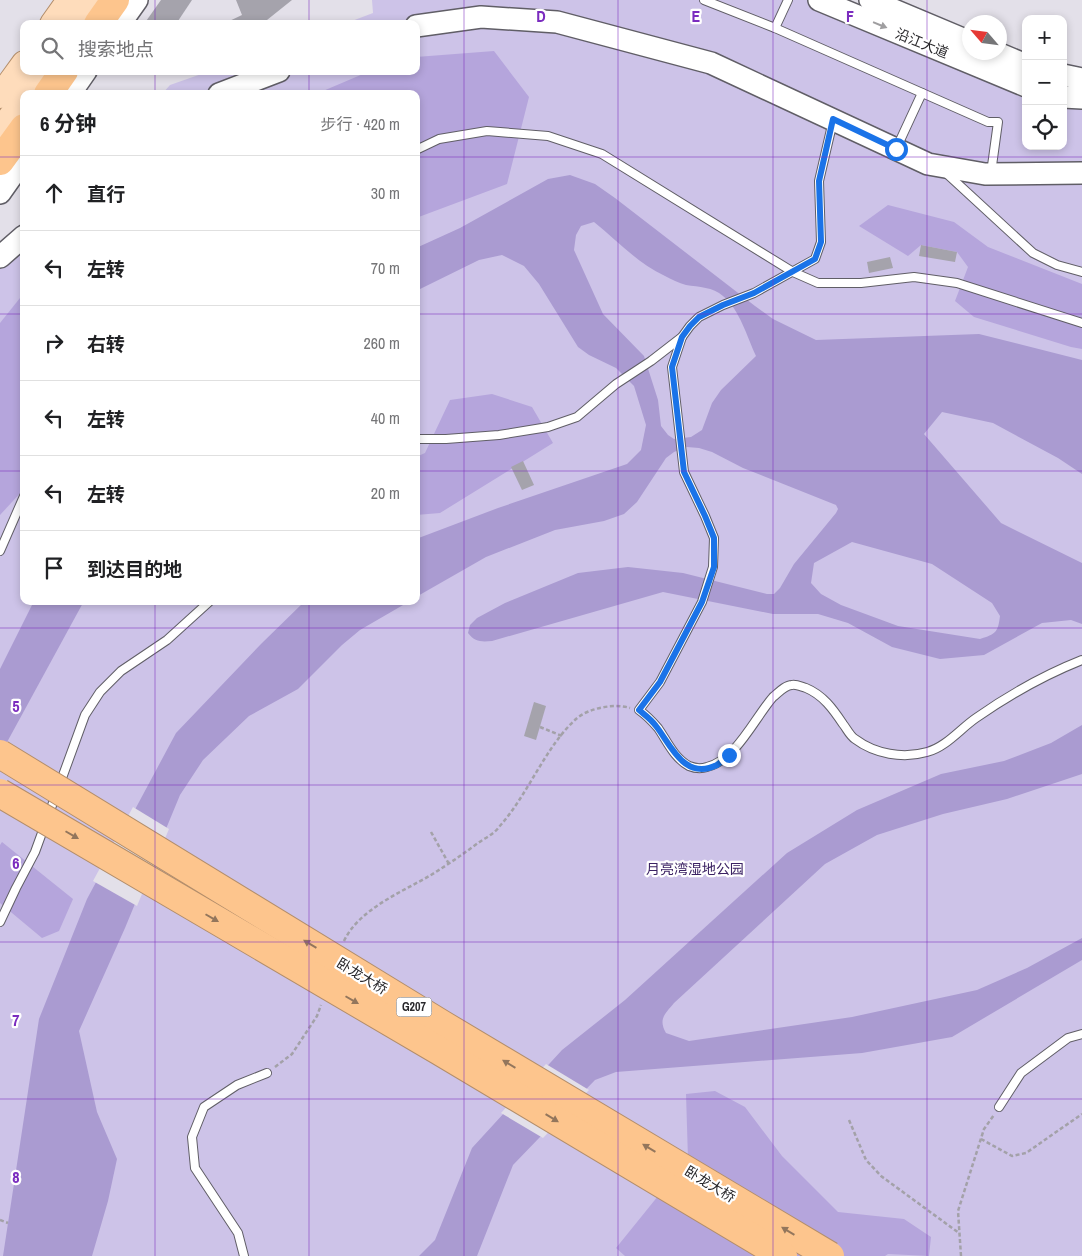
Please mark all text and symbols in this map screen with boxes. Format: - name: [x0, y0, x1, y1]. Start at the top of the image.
- text: D: [536, 5, 546, 27]
- text: E: [692, 5, 701, 27]
- text: F: [846, 5, 854, 27]
- north arrow: [962, 15, 1007, 60]
- map controls: [1022, 15, 1067, 150]
- button: +: [1022, 15, 1067, 60]
- search box: [20, 20, 420, 75]
- one-way arrow: [873, 22, 887, 30]
- street label: 沿江大道: [893, 24, 951, 62]
- icon: search: [38, 34, 66, 62]
- text: 搜索地点: [78, 36, 154, 62]
- button: −: [1022, 60, 1067, 105]
- button: locate: [1022, 105, 1067, 150]
- text: 6 分钟: [40, 109, 96, 138]
- text: 步行 · 420 m: [321, 113, 400, 135]
- route start: [885, 138, 908, 161]
- icon: ahead: [40, 179, 68, 207]
- text: 直行: [87, 181, 125, 207]
- text: 30 m: [371, 182, 400, 204]
- icon: left: [40, 254, 68, 282]
- text: 左转: [87, 256, 125, 282]
- text: 70 m: [371, 257, 400, 279]
- icon: right: [40, 329, 68, 357]
- text: 右转: [87, 331, 125, 357]
- text: 260 m: [364, 332, 400, 354]
- icon: left: [40, 404, 68, 432]
- text: 左转: [87, 406, 125, 432]
- text: 40 m: [371, 407, 400, 429]
- icon: left: [40, 479, 68, 507]
- text: 左转: [87, 481, 125, 507]
- text: 20 m: [371, 482, 400, 504]
- icon: arrive: [40, 554, 68, 582]
- text: 到达目的地: [87, 556, 182, 582]
- text: 5: [12, 695, 20, 717]
- route end: [718, 744, 741, 767]
- one-way arrow: [66, 831, 79, 840]
- text: 6: [12, 852, 20, 874]
- park label: 月亮湾湿地公园: [646, 860, 744, 878]
- one-way arrow: [206, 913, 219, 922]
- one-way arrow: [304, 939, 317, 948]
- street label: 卧龙大桥: [333, 954, 391, 998]
- one-way arrow: [346, 995, 359, 1004]
- road number: G207: [396, 998, 432, 1016]
- text: 7: [12, 1009, 20, 1031]
- one-way arrow: [503, 1060, 516, 1069]
- one-way arrow: [546, 1114, 559, 1123]
- one-way arrow: [642, 1143, 655, 1152]
- street label: 卧龙大桥: [681, 1162, 739, 1206]
- text: 8: [12, 1166, 20, 1188]
- one-way arrow: [782, 1227, 795, 1236]

